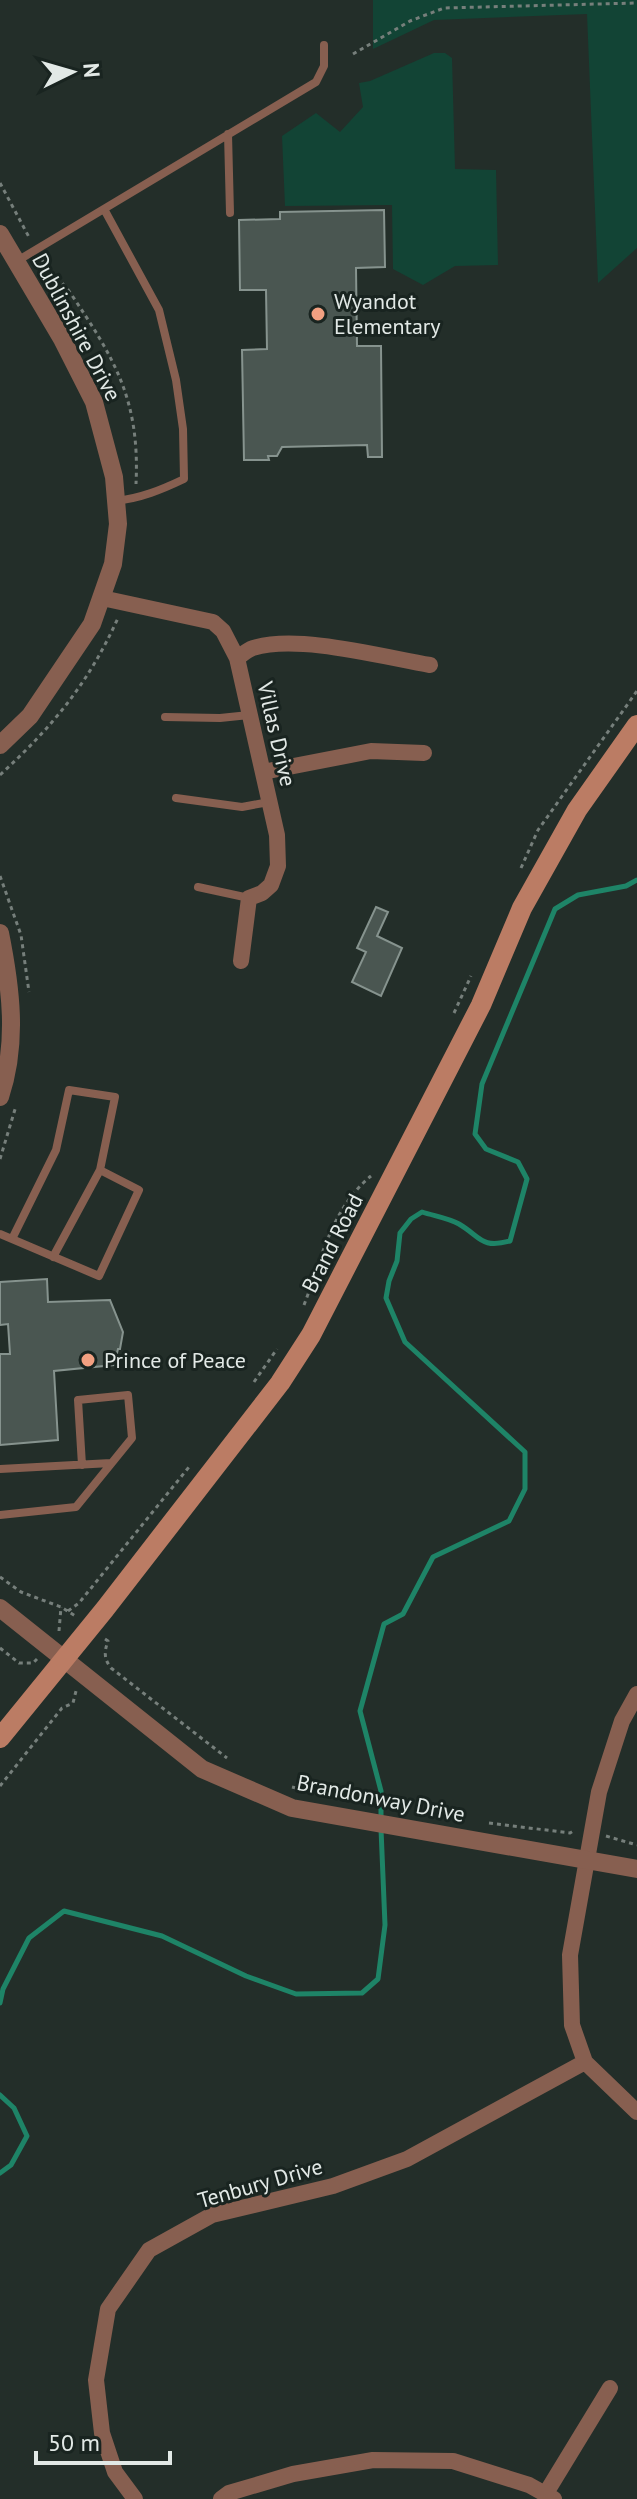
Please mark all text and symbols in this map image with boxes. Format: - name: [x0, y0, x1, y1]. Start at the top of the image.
- north arrow: [32, 32, 112, 112]
- text: N: [77, 62, 107, 79]
- street label: Dublinshire Drive: [26, 248, 128, 406]
- place label: Wyandot Elementary: [334, 287, 441, 340]
- marker: Wyandot Elementary: [309, 305, 327, 323]
- street label: Villas Drive: [251, 678, 303, 789]
- street label: Brand Road: [295, 1189, 369, 1297]
- place label: Prince of Peace: [104, 1346, 246, 1374]
- marker: Prince of Peace: [79, 1351, 97, 1369]
- street label: Brandonway Drive: [295, 1768, 467, 1828]
- street label: Tenbury Drive: [194, 2152, 326, 2214]
- scale bar: [36, 2415, 170, 2465]
- text: 50 m: [48, 2427, 100, 2458]

